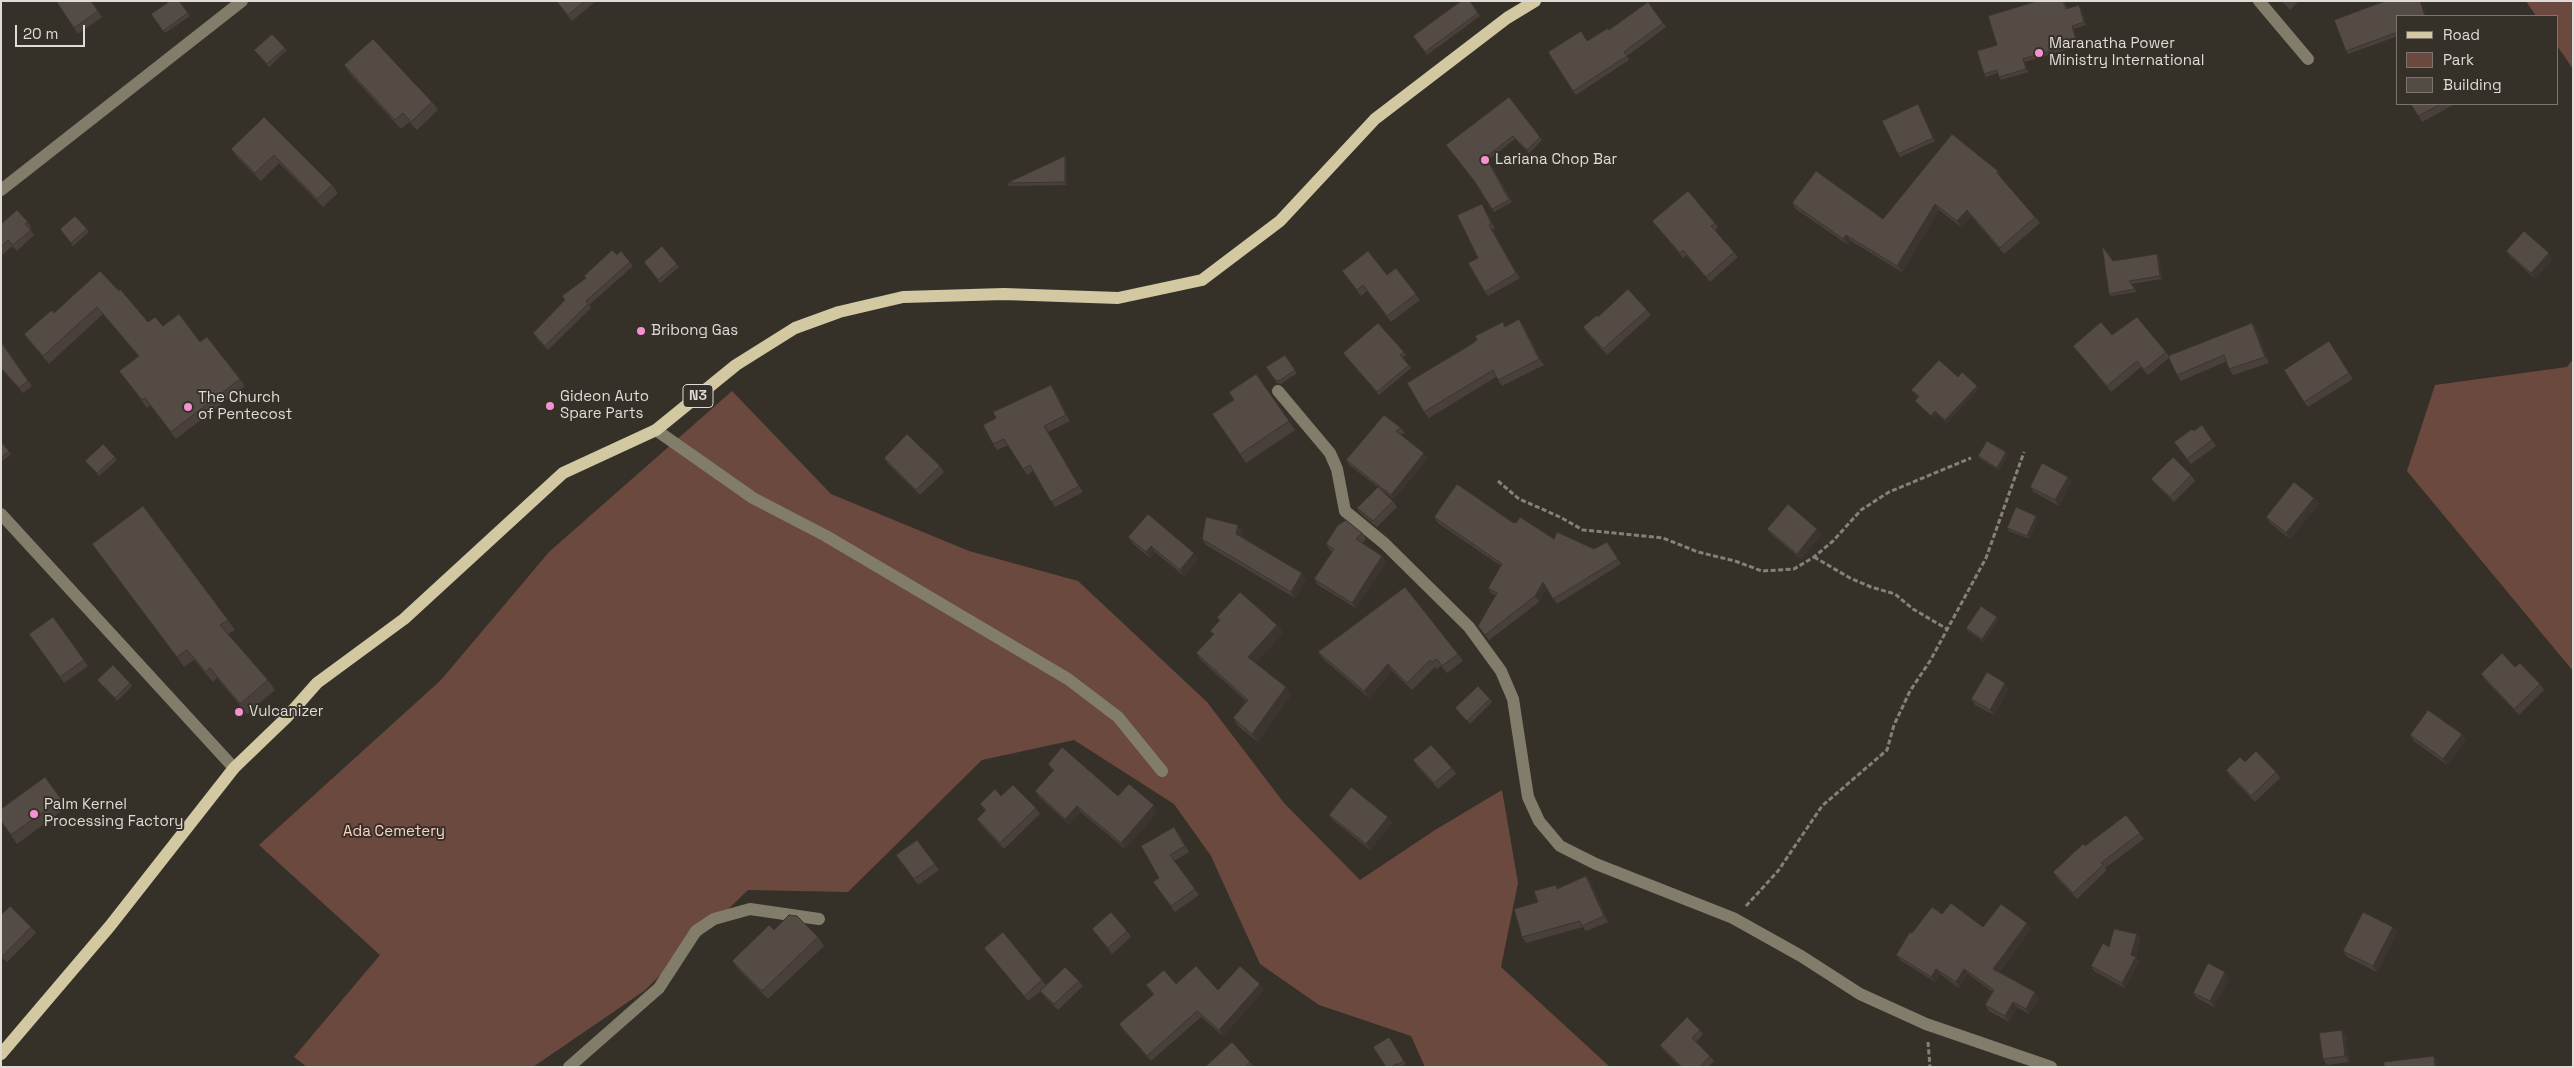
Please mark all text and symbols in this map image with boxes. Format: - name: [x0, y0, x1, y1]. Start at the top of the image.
- scale bar: [18, 15, 88, 47]
- legend: [2396, 15, 2559, 105]
- text: 20 m: [23, 24, 58, 43]
- text: Road: [2443, 25, 2480, 44]
- place label: Maranatha Power Ministry International: [2049, 35, 2204, 70]
- marker: Maranatha Power Ministry International: [2033, 47, 2045, 59]
- text: Park: [2443, 50, 2474, 69]
- text: Building: [2443, 75, 2502, 94]
- place label: Lariana Chop Bar: [1495, 151, 1617, 169]
- marker: Lariana Chop Bar: [1479, 154, 1491, 166]
- place label: Bribong Gas: [651, 322, 738, 340]
- marker: Bribong Gas: [635, 325, 647, 337]
- road number: N3: [683, 384, 713, 408]
- place label: Gideon Auto Spare Parts: [560, 388, 649, 423]
- place label: The Church of Pentecost: [198, 389, 292, 424]
- marker: Gideon Auto Spare Parts: [544, 400, 556, 412]
- marker: The Church of Pentecost: [182, 401, 194, 413]
- place label: Vulcanizer: [249, 703, 324, 721]
- marker: Vulcanizer: [233, 706, 245, 718]
- place label: Palm Kernel Processing Factory: [44, 796, 184, 831]
- marker: Palm Kernel Processing Factory: [28, 808, 40, 820]
- park label: Ada Cemetery: [343, 823, 445, 841]

